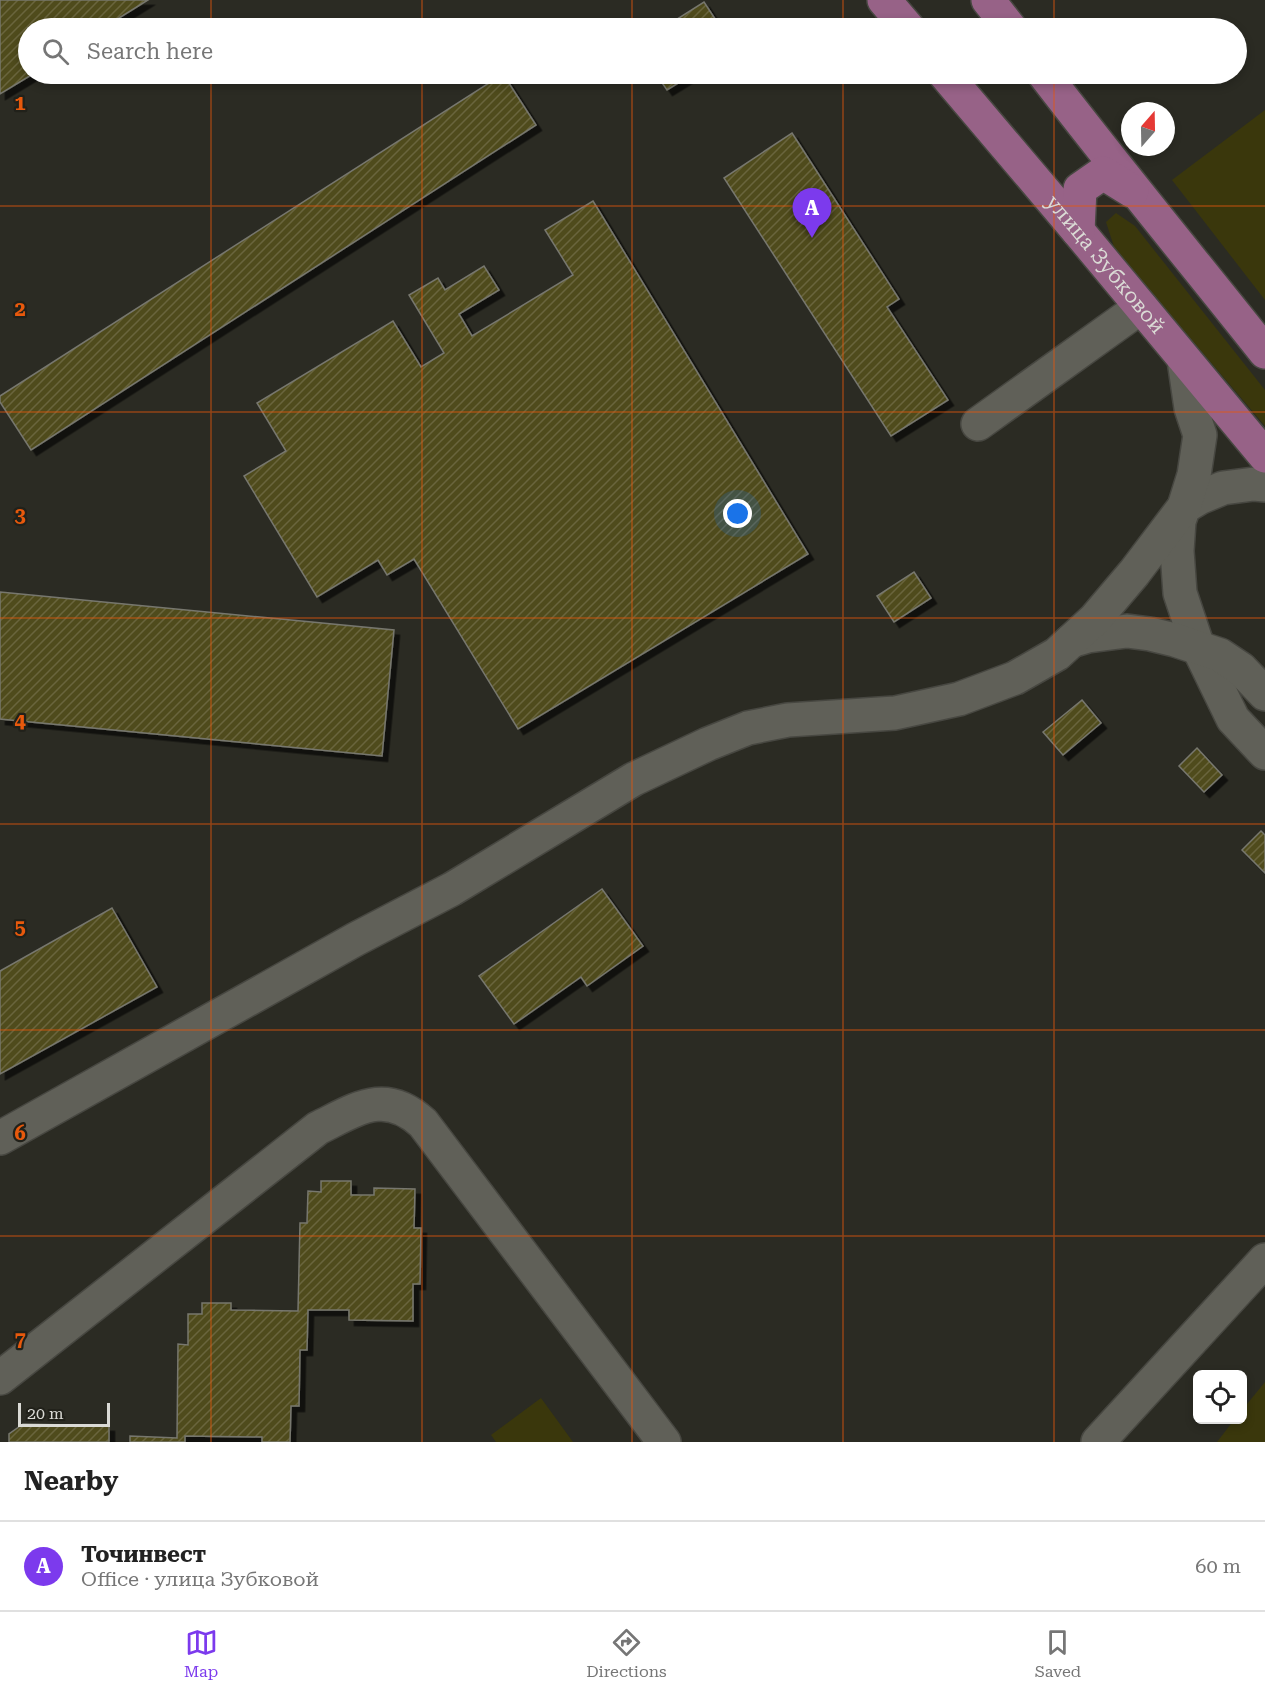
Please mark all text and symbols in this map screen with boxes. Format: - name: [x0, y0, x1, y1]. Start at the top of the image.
- search box: [18, 18, 1247, 84]
- icon: search: [39, 35, 72, 68]
- text: Search here: [87, 39, 213, 64]
- text: 1: [14, 91, 26, 115]
- north arrow: [1121, 102, 1175, 156]
- pin: A: [792, 188, 832, 238]
- street label: улица Зубковой: [1041, 190, 1170, 339]
- text: 2: [14, 297, 26, 321]
- your location: [723, 499, 752, 528]
- text: 3: [14, 503, 26, 527]
- text: 4: [14, 709, 26, 733]
- text: 5: [14, 915, 26, 939]
- text: 6: [14, 1121, 26, 1145]
- text: 7: [14, 1327, 26, 1351]
- map controls: [1193, 1370, 1247, 1424]
- button: locate: [1193, 1370, 1247, 1424]
- scale bar: [18, 1400, 110, 1428]
- text: 20 m: [27, 1404, 64, 1423]
- text: Nearby: [24, 1466, 118, 1496]
- text: Точинвест: [81, 1542, 206, 1567]
- text: A: [36, 1554, 51, 1578]
- text: 60 m: [1195, 1554, 1241, 1578]
- text: Office · улица Зубковой: [81, 1567, 319, 1591]
- tab: Map: [184, 1626, 218, 1681]
- tab: Directions: [586, 1626, 667, 1681]
- tab: Saved: [1035, 1626, 1081, 1681]

